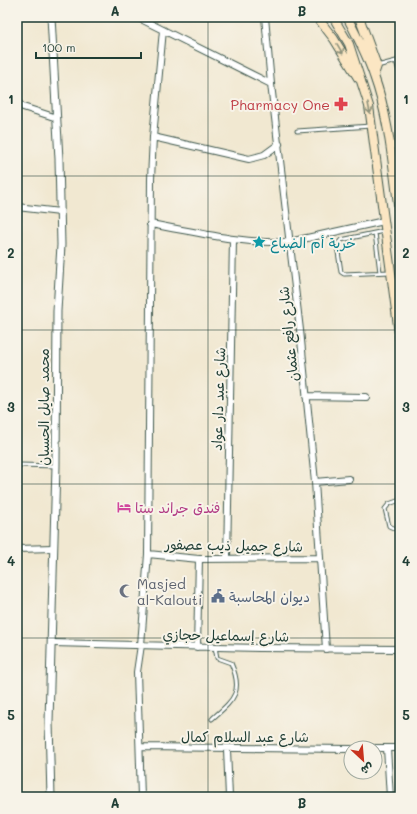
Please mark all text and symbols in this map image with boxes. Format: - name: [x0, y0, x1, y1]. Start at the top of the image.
- text: A: [110, 2, 120, 19]
- text: B: [298, 2, 307, 19]
- scale bar: [36, 34, 141, 60]
- text: 100 m: [42, 39, 76, 55]
- one-way arrow: [336, 43, 344, 55]
- text: 1: [8, 90, 14, 107]
- text: 1: [403, 90, 409, 107]
- place label: Pharmacy One: [230, 95, 330, 114]
- pharmacy icon: Pharmacy One: [333, 96, 349, 112]
- one-way arrow: [366, 101, 374, 114]
- place label: خربة أم الضباع: [270, 233, 356, 254]
- place icon: خربة أم الضباع: [251, 234, 267, 250]
- text: 2: [7, 244, 15, 261]
- text: 2: [402, 244, 410, 261]
- street label: شارع رافع عثمان: [274, 285, 304, 383]
- street label: شارع عبد دار عواد: [207, 347, 230, 451]
- street label: محمد صايل الحسبان: [34, 348, 53, 466]
- text: 3: [7, 398, 15, 415]
- text: 3: [402, 398, 410, 415]
- place label: فندق جراند ستا: [135, 498, 220, 517]
- hotel icon: فندق جراند ستا: [116, 499, 132, 515]
- street label: شارع جميل ذيب عصفور: [164, 534, 303, 557]
- text: 4: [7, 552, 15, 569]
- text: 4: [402, 552, 410, 569]
- place label: Masjed al-Kalouti: [137, 574, 202, 609]
- mosque icon: Masjed al-Kalouti: [118, 583, 134, 599]
- place label: ديوان المحاسبة: [229, 587, 310, 606]
- public building icon: ديوان المحاسبة: [210, 588, 226, 604]
- street label: شارع إسماعيل حجازي: [162, 624, 289, 648]
- text: 5: [7, 706, 15, 723]
- text: 5: [402, 706, 410, 723]
- street label: شارع عبد السلام كمال: [181, 727, 309, 748]
- north arrow: [343, 740, 383, 780]
- text: ش: [359, 760, 376, 779]
- text: A: [110, 794, 120, 811]
- text: B: [298, 794, 307, 811]

